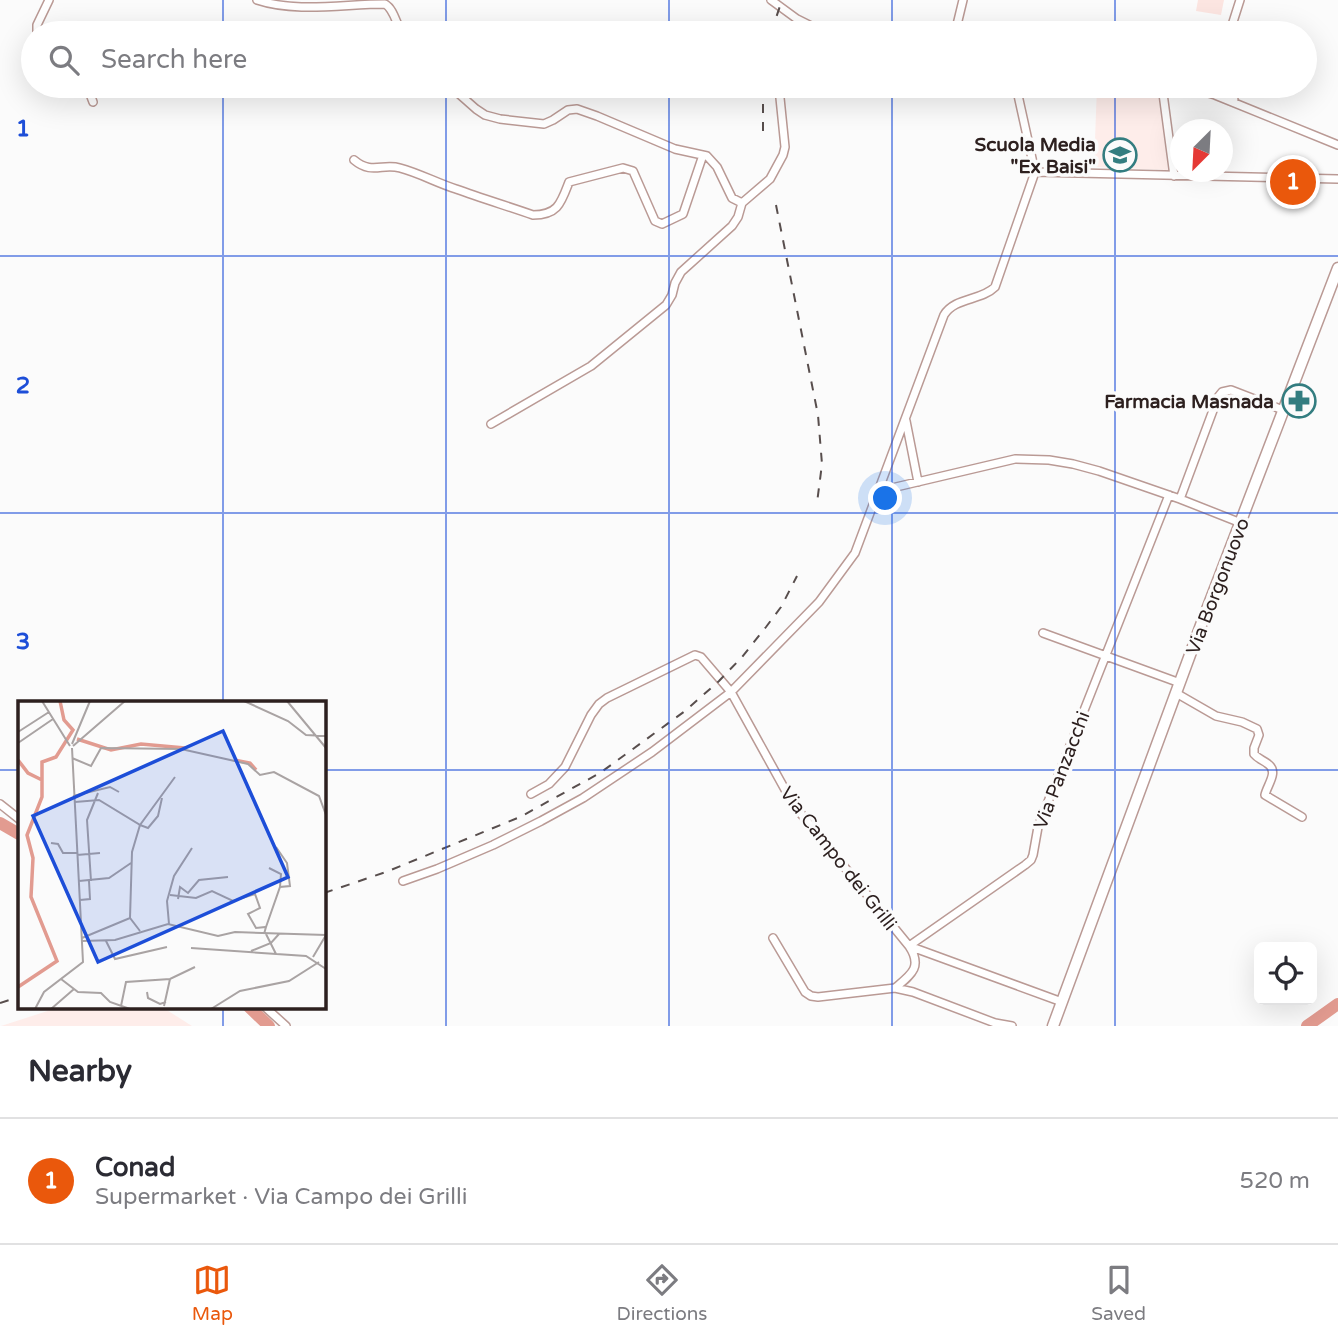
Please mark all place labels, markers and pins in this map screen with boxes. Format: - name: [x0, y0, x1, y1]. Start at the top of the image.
- place label: Scuola Media "Ex Baisi": [974, 134, 1096, 178]
- school or university icon: Scuola Media "Ex Baisi": [1101, 136, 1139, 174]
- pin: 1: [1270, 156, 1316, 208]
- pharmacy icon: Farmacia Masnada: [1280, 382, 1318, 420]
- place label: Farmacia Masnada: [1104, 391, 1274, 413]

